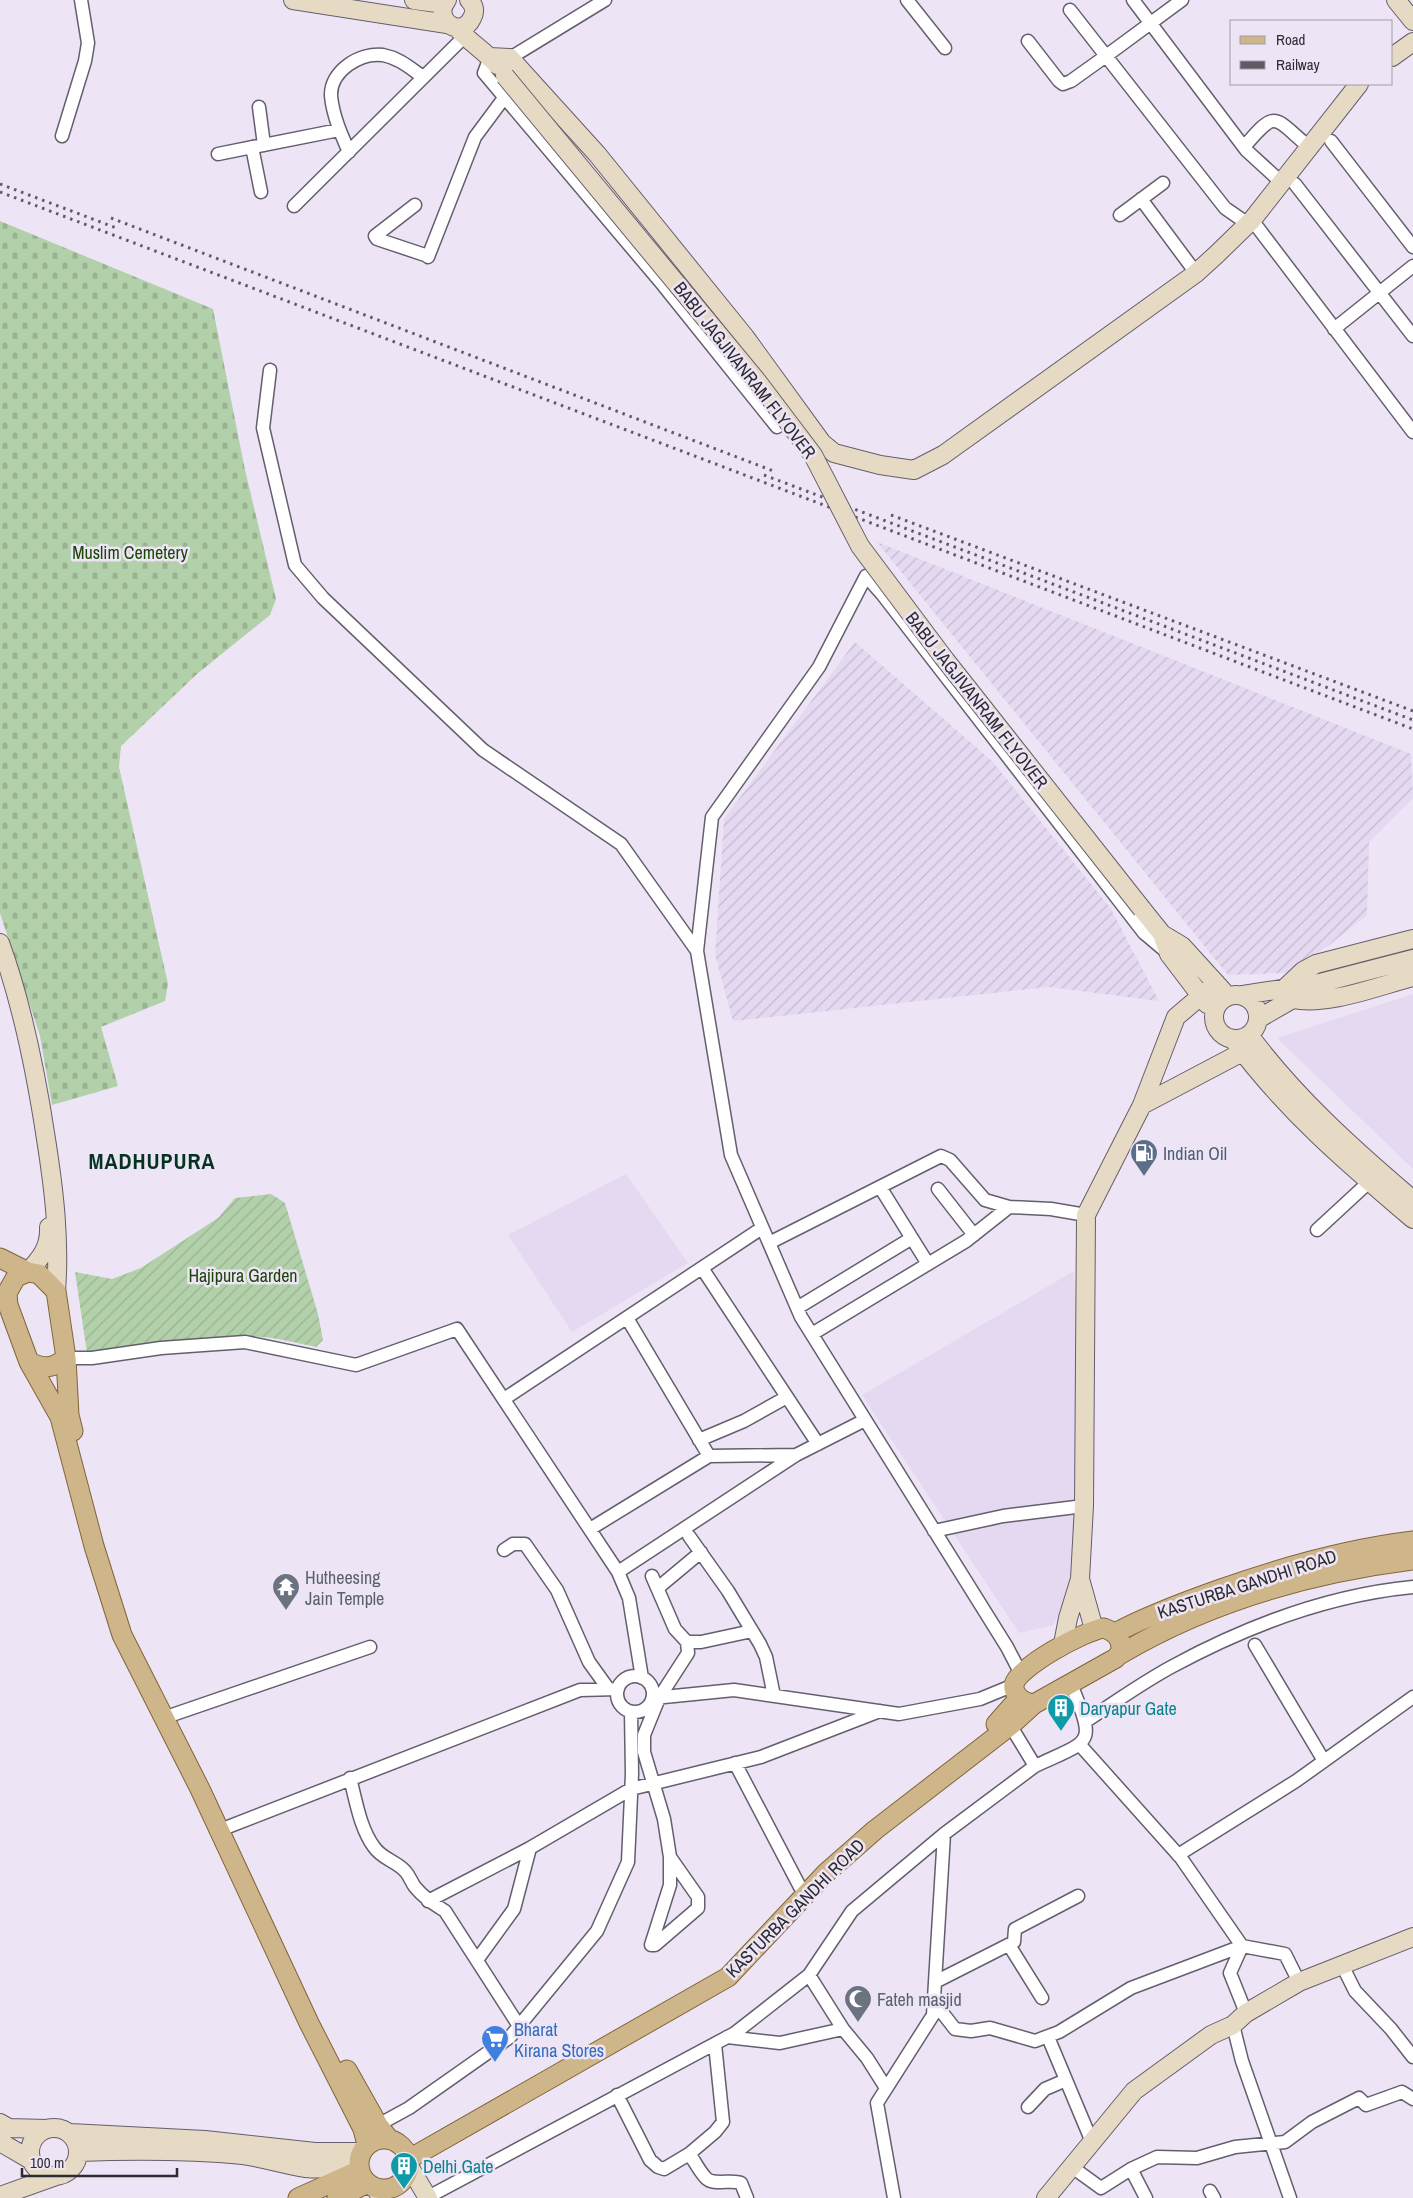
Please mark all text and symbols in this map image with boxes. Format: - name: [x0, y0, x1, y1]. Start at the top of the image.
- legend: [1230, 20, 1393, 85]
- text: Road: [1276, 29, 1305, 50]
- text: Railway: [1276, 54, 1321, 75]
- street label: BABU JAGJIVANRAM FLYOVER: [668, 276, 822, 464]
- park label: Muslim Cemetery: [72, 540, 188, 565]
- street label: BABU JAGJIVANRAM FLYOVER: [900, 606, 1054, 794]
- fuel station icon: Indian Oil: [1129, 1138, 1159, 1177]
- place label: Indian Oil: [1163, 1141, 1227, 1166]
- district label: MADHUPURA: [88, 1146, 216, 1176]
- park label: Hajipura Garden: [188, 1263, 298, 1288]
- street label: KASTURBA GANDHI ROAD: [1154, 1543, 1340, 1625]
- place label: Hutheesing Jain Temple: [305, 1565, 384, 1611]
- temple icon: Hutheesing Jain Temple: [271, 1572, 301, 1611]
- building icon: Daryapur Gate: [1046, 1693, 1076, 1732]
- place label: Daryapur Gate: [1080, 1696, 1177, 1721]
- street label: KASTURBA GANDHI ROAD: [720, 1833, 870, 1983]
- mosque icon: Fateh masjid: [843, 1984, 873, 2023]
- place label: Fateh masjid: [877, 1987, 962, 2012]
- place label: Bharat Kirana Stores: [514, 2017, 604, 2063]
- supermarket icon: Bharat Kirana Stores: [480, 2024, 510, 2063]
- scale bar: [22, 2146, 178, 2178]
- building icon: Delhi Gate: [389, 2151, 419, 2190]
- text: 100 m: [30, 2152, 64, 2173]
- place label: Delhi Gate: [423, 2154, 494, 2179]

